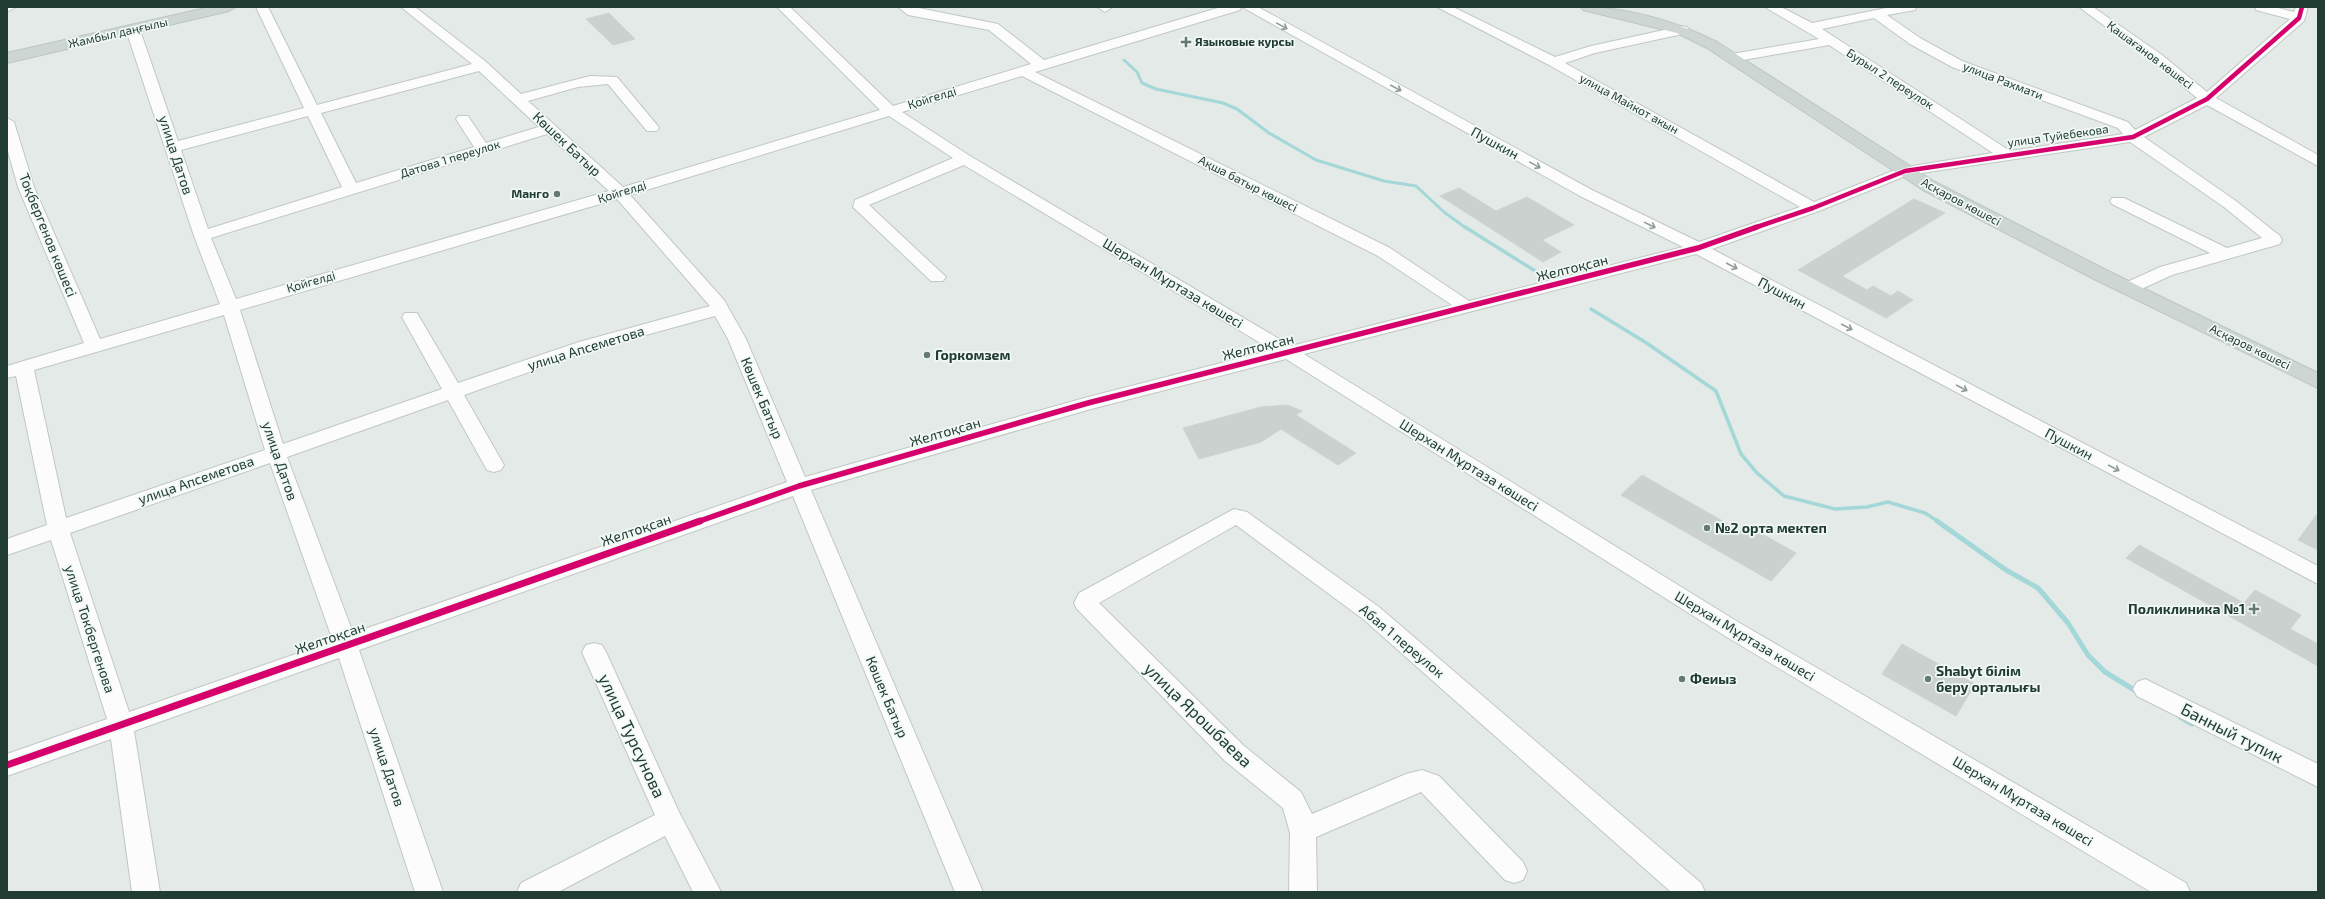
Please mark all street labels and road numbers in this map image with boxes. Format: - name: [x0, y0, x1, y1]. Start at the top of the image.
- street label: Жамбыл даңғылы: [67, 14, 169, 50]
- street label: Қашағанов көшесі: [2105, 17, 2196, 91]
- street label: Бурыл 2 переулок: [1844, 45, 1937, 113]
- street label: улица Рахмати: [1961, 58, 2045, 103]
- street label: улица Майкот акын: [1577, 70, 1681, 137]
- street label: Қойгелді: [906, 83, 958, 111]
- street label: Көшек Батыр: [530, 108, 605, 180]
- street label: улица Датов: [156, 113, 197, 197]
- street label: улица Туйебекова: [2006, 121, 2110, 150]
- street label: Пушкин: [1468, 123, 1522, 163]
- street label: Датова 1 переулок: [398, 136, 502, 181]
- street label: Ақша батыр көшесі: [1197, 152, 1300, 214]
- street label: Тоқбергенов көшесі: [16, 171, 81, 299]
- street label: Асқаров көшесі: [1919, 174, 2004, 228]
- street label: Қойгелді: [596, 177, 648, 205]
- street label: Шерхан Мұртаза көшесі: [1100, 234, 1247, 331]
- street label: Желтоқсан: [1534, 250, 1610, 285]
- street label: Қойгелді: [285, 267, 337, 295]
- street label: Пушкин: [1755, 273, 1809, 312]
- street label: Асқаров көшесі: [2208, 321, 2293, 372]
- street label: улица Апсеметова: [525, 322, 646, 373]
- street label: Желтоқсан: [1220, 329, 1296, 364]
- street label: Көшек Батыр: [738, 354, 787, 441]
- street label: Желтоқсан: [907, 413, 982, 450]
- street label: Шерхан Мұртаза көшесі: [1397, 415, 1542, 514]
- street label: улица Датов: [259, 419, 302, 502]
- street label: Пушкин: [2042, 424, 2096, 463]
- street label: улица Апсеметова: [136, 452, 256, 507]
- street label: Желтоқсан: [598, 510, 673, 550]
- street label: улица Токбергенова: [62, 563, 119, 695]
- street label: Шерхан Мұртаза көшесі: [1672, 587, 1819, 684]
- street label: Абая 1 переулок: [1356, 600, 1449, 681]
- street label: Желтоқсан: [292, 618, 367, 658]
- street label: Көшек Батыр: [863, 653, 912, 740]
- street label: улица Ярошбаева: [1140, 658, 1257, 772]
- street label: улица Турсунова: [594, 670, 670, 801]
- street label: Банный тупик: [2178, 698, 2287, 767]
- street label: улица Датов: [366, 725, 409, 808]
- street label: Шерхан Мұртаза көшесі: [1950, 752, 2097, 849]

